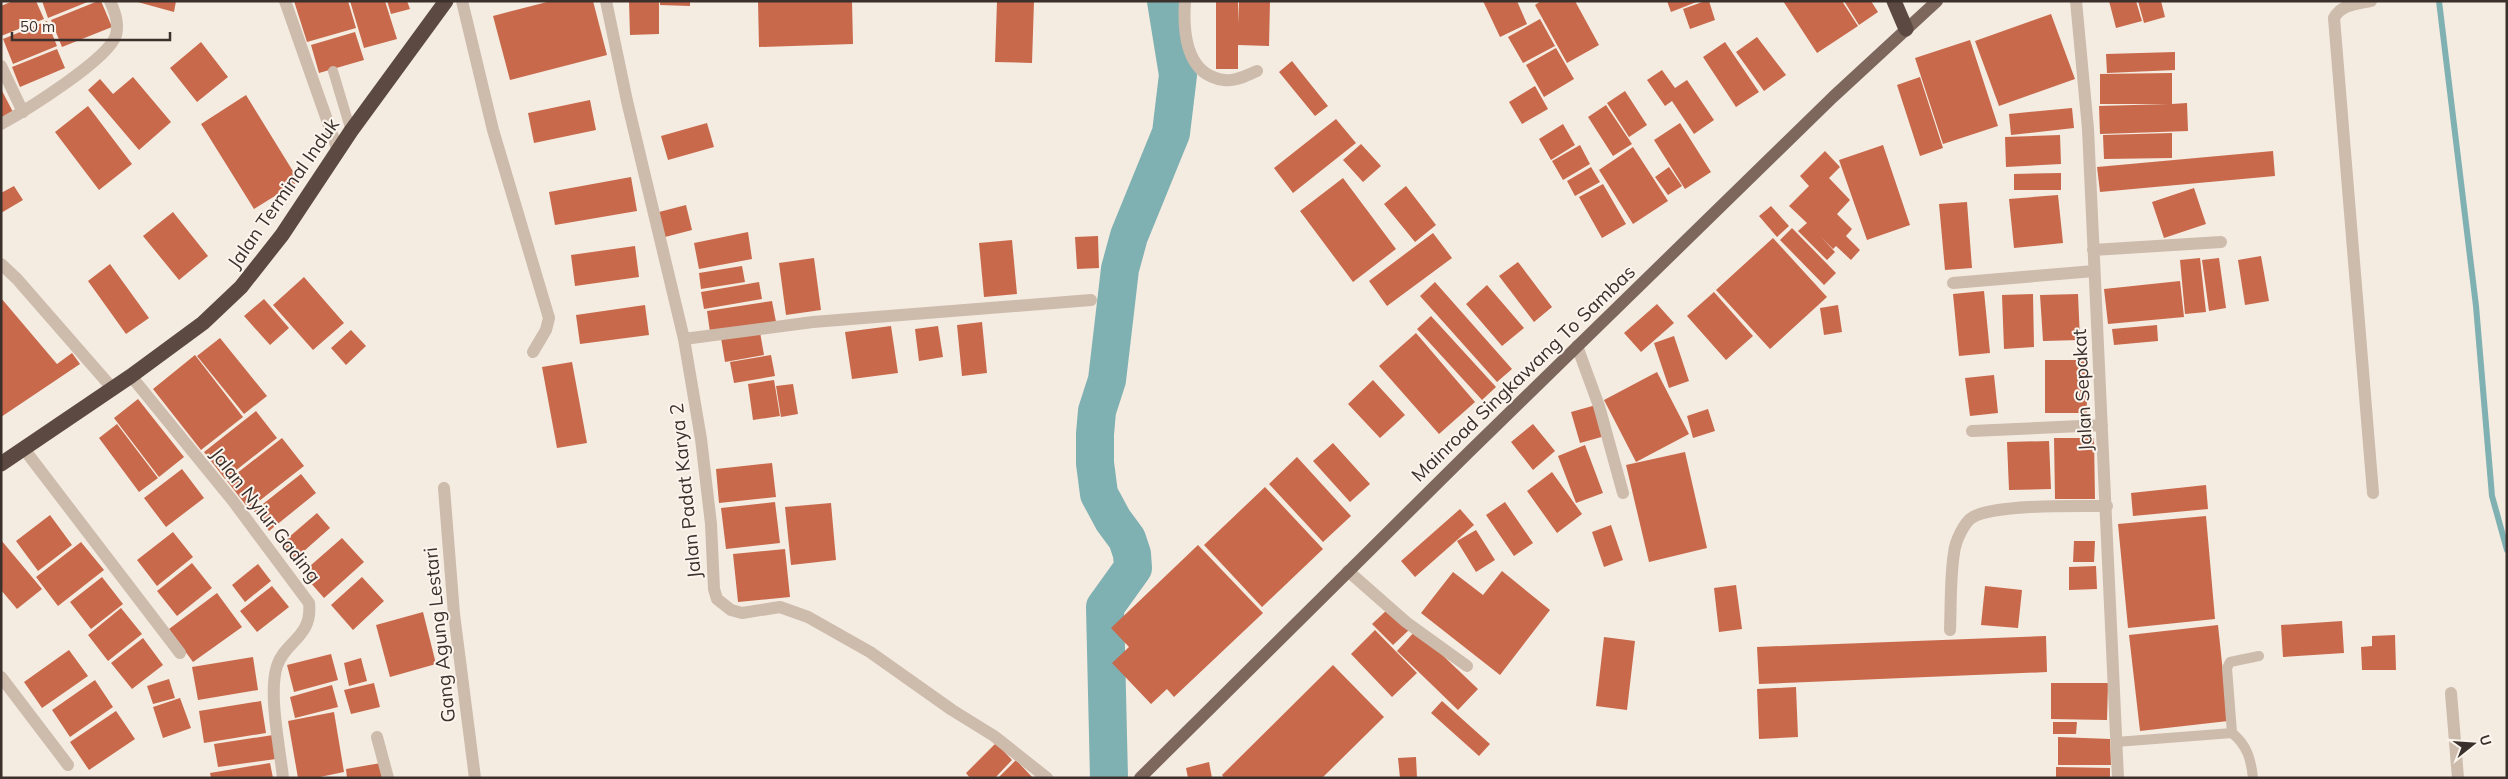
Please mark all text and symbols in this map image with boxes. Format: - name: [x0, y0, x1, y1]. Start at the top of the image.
- scale bar: [12, 10, 170, 42]
- text: 50 m: [20, 17, 55, 36]
- street label: Jalan Terminal Induk: [222, 113, 344, 273]
- street label: Mainroad Singkawang To Sambas: [1406, 259, 1640, 487]
- street label: Jalan Sepakat: [2067, 328, 2097, 452]
- street label: Jalan Padat Karya 2: [664, 402, 706, 580]
- street label: Jalan Nyiur Gading: [206, 443, 326, 587]
- street label: Gang Agung Lestari: [418, 546, 460, 724]
- north arrow: [2448, 719, 2498, 769]
- text: U: [2475, 733, 2496, 748]

